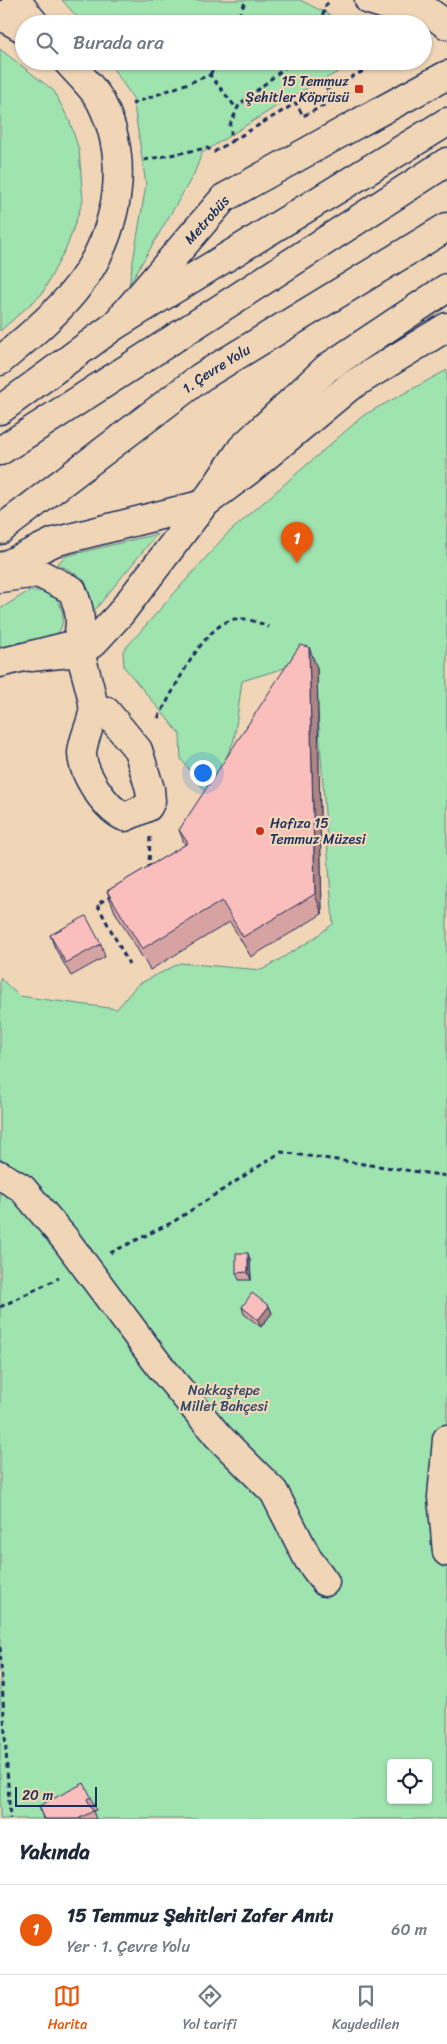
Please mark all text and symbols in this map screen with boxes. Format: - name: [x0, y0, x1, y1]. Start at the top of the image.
- search box: [15, 15, 432, 70]
- text: Burada ara: [73, 26, 164, 59]
- icon: search: [33, 29, 61, 57]
- place label: 15 Temmuz Şehitler Köprüsü: [245, 69, 349, 110]
- marker: 15 Temmuz Şehitler Köprüsü: [353, 83, 365, 95]
- street label: Metrobüs: [178, 189, 236, 250]
- street label: 1. Çevre Yolu: [176, 337, 256, 400]
- pin: 1: [281, 522, 313, 563]
- your location: [190, 760, 216, 786]
- place label: Hafıza 15 Temmuz Müzesi: [270, 811, 367, 852]
- marker: Hafıza 15 Temmuz Müzesi: [254, 825, 266, 837]
- park label: Nakkaştepe Millet Bahçesi: [180, 1378, 269, 1419]
- map controls: [387, 1759, 432, 1804]
- button: locate: [387, 1759, 432, 1804]
- text: 20 m: [22, 1783, 53, 1808]
- scale bar: [15, 1784, 98, 1807]
- text: Yakında: [20, 1833, 90, 1871]
- text: 15 Temmuz Şehitleri Zafer Anıtı: [67, 1899, 334, 1932]
- text: 1: [33, 1915, 39, 1944]
- text: 60 m: [391, 1915, 427, 1944]
- text: Yer · 1. Çevre Yolu: [67, 1932, 190, 1961]
- tab: Harita: [48, 1982, 87, 2037]
- tab: Yol tarifi: [183, 1982, 237, 2037]
- tab: Kaydedilen: [332, 1982, 399, 2037]

